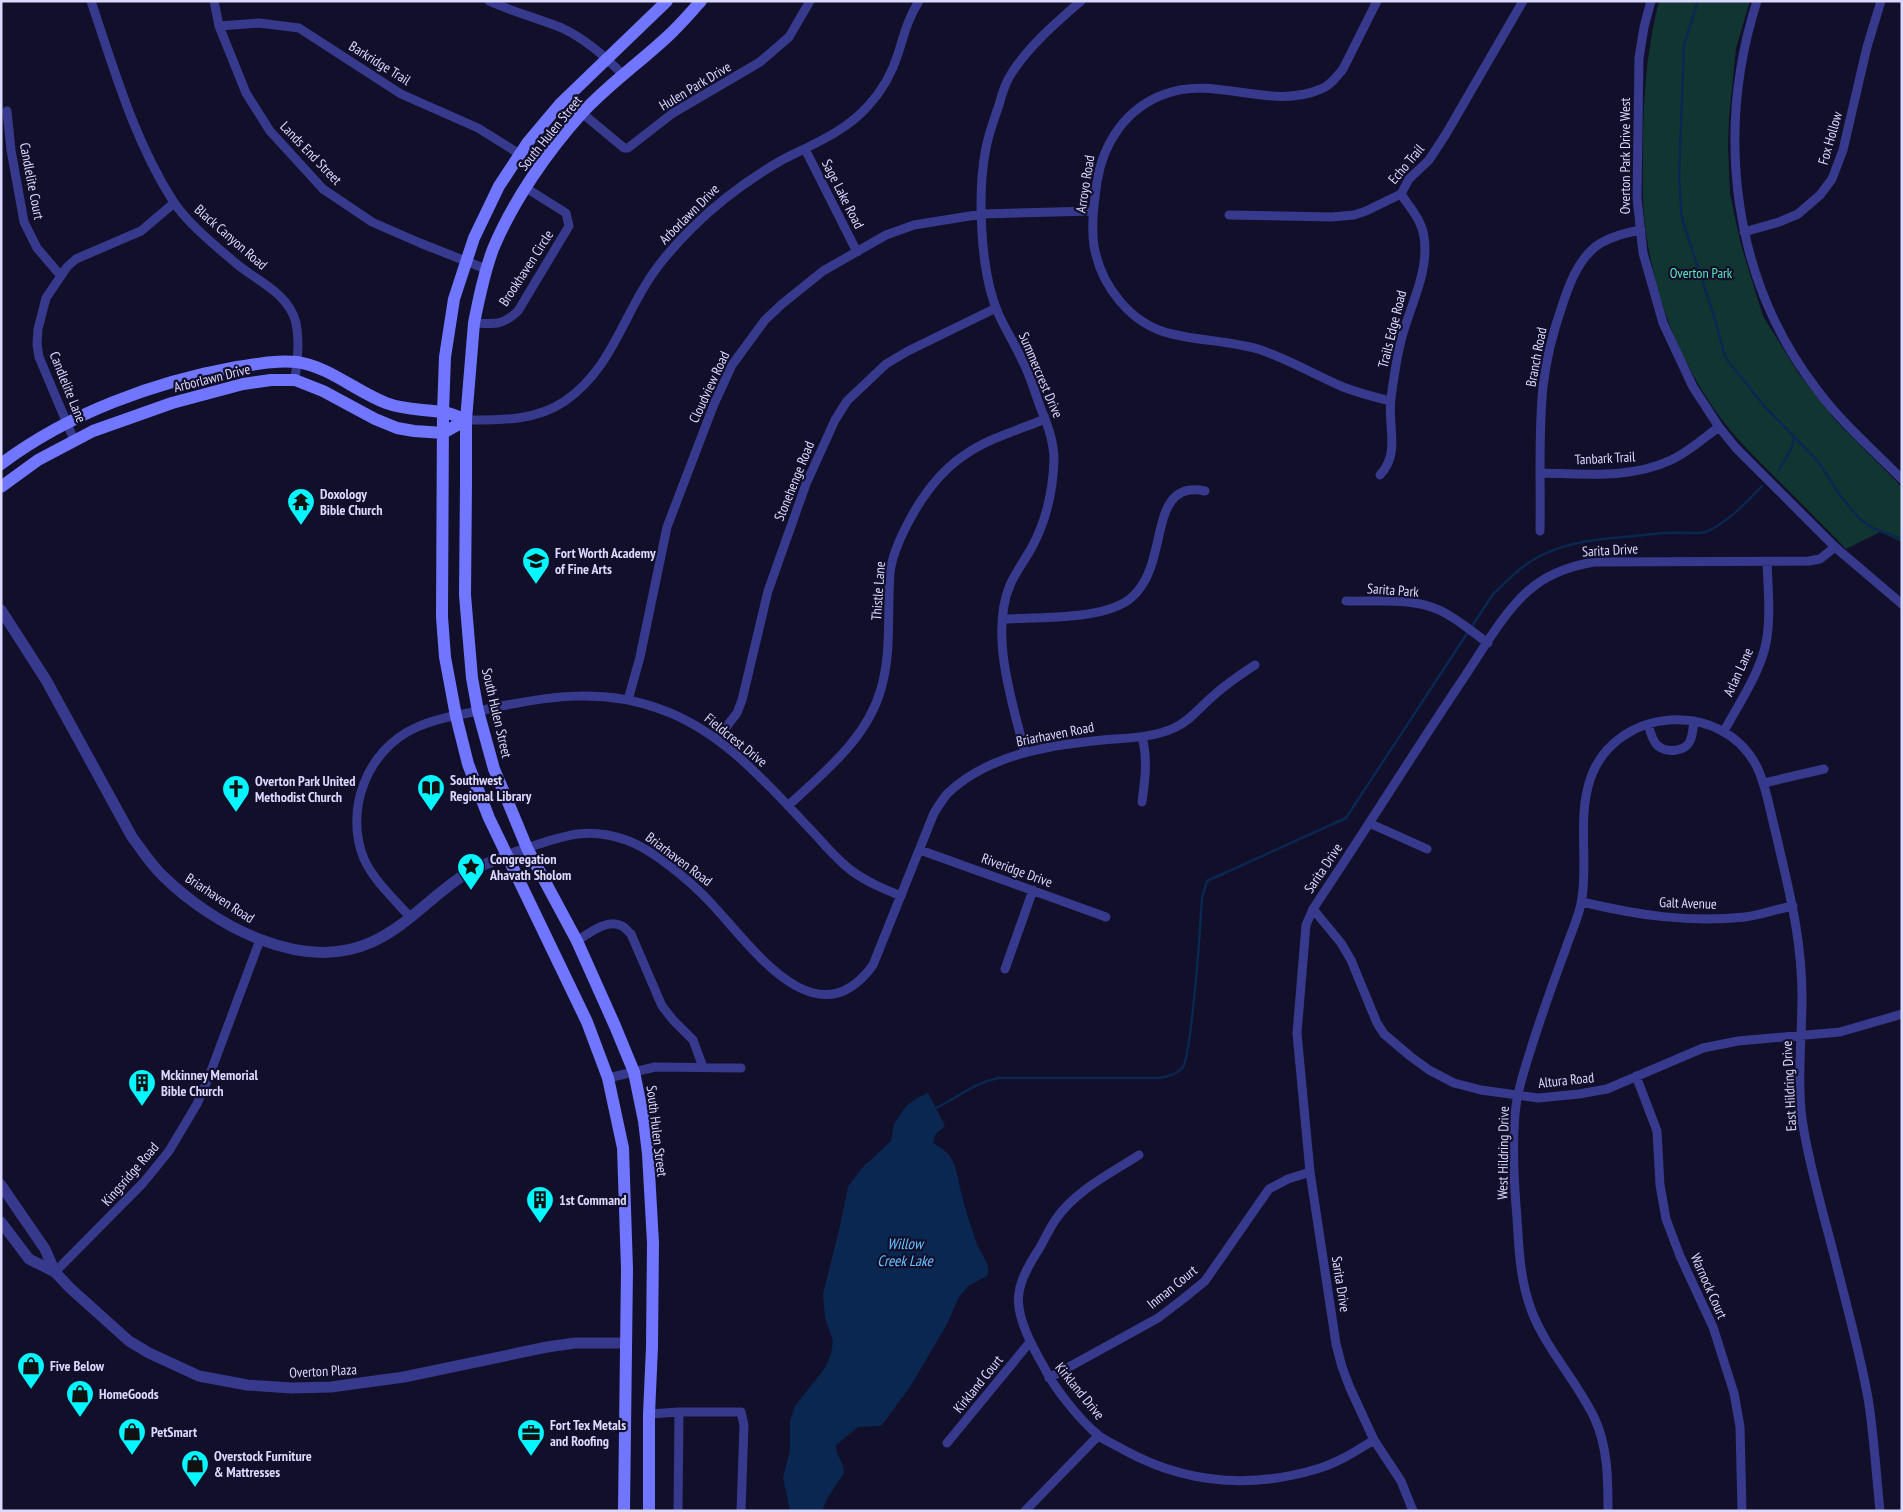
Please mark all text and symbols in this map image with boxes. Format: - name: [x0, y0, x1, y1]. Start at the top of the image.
- street label: Barkridge Trail: [346, 37, 415, 89]
- street label: Hulen Park Drive: [656, 57, 734, 114]
- street label: South Hulen Street: [514, 92, 586, 174]
- street label: Overton Park Drive West: [1616, 98, 1634, 214]
- street label: Fox Hollow: [1814, 109, 1846, 167]
- street label: Lands End Street: [276, 118, 346, 189]
- street label: Echo Trail: [1384, 140, 1428, 188]
- street label: Candlelite Court: [16, 141, 48, 221]
- street label: Arroyo Road: [1072, 154, 1098, 214]
- street label: Sage Lake Road: [818, 156, 868, 232]
- street label: Arborlawn Drive: [655, 180, 723, 248]
- street label: Black Canyon Road: [191, 200, 271, 274]
- street label: Brookhaven Circle: [495, 226, 557, 310]
- park label: Overton Park: [1670, 264, 1733, 282]
- street label: Trails Edge Road: [1374, 288, 1410, 370]
- street label: Branch Road: [1521, 326, 1551, 388]
- street label: Summercrest Drive: [1015, 329, 1067, 421]
- street label: Cloudview Road: [685, 348, 733, 426]
- street label: Candlelite Lane: [46, 349, 90, 425]
- street label: Arborlawn Drive: [172, 360, 252, 396]
- street label: Stonehenge Road: [770, 438, 818, 524]
- street label: Tanbark Trail: [1574, 447, 1637, 469]
- place label: Doxology Bible Church: [320, 485, 383, 519]
- temple icon: Doxology Bible Church: [286, 487, 316, 526]
- street label: Sarita Drive: [1581, 540, 1639, 560]
- place label: Fort Worth Academy of Fine Arts: [555, 544, 656, 578]
- school or university icon: Fort Worth Academy of Fine Arts: [521, 546, 551, 585]
- street label: Thistle Lane: [867, 561, 889, 621]
- street label: Sarita Park: [1367, 579, 1420, 601]
- street label: Arlan Lane: [1719, 645, 1757, 699]
- street label: South Hulen Street: [478, 666, 516, 760]
- street label: Fieldcrest Drive: [701, 709, 771, 771]
- street label: Briarhaven Road: [1015, 718, 1095, 750]
- place label: Southwest Regional Library: [450, 771, 532, 805]
- place label: Overton Park United Methodist Church: [255, 772, 356, 806]
- library icon: Southwest Regional Library: [416, 773, 446, 812]
- church icon: Overton Park United Methodist Church: [221, 774, 251, 813]
- street label: Briarhaven Road: [642, 828, 716, 890]
- street label: Sarita Drive: [1300, 839, 1346, 896]
- street label: Riveridge Drive: [979, 849, 1055, 891]
- place label: Congregation Ahavath Sholom: [489, 850, 571, 884]
- place icon: Congregation Ahavath Sholom: [456, 852, 486, 891]
- street label: Briarhaven Road: [182, 869, 258, 927]
- street label: Galt Avenue: [1659, 893, 1717, 913]
- street label: East Hildring Drive: [1778, 1040, 1800, 1132]
- place label: Mckinney Memorial Bible Church: [161, 1066, 258, 1100]
- building icon: Mckinney Memorial Bible Church: [127, 1068, 157, 1107]
- street label: Altura Road: [1537, 1068, 1595, 1092]
- street label: South Hulen Street: [642, 1084, 672, 1178]
- street label: West Hildring Drive: [1493, 1106, 1513, 1200]
- street label: Kingsridge Road: [97, 1138, 163, 1210]
- building icon: 1st Command: [525, 1185, 555, 1224]
- place label: 1st Command: [559, 1191, 626, 1209]
- water label: Willow Creek Lake: [877, 1234, 934, 1270]
- street label: Warnock Court: [1687, 1250, 1731, 1322]
- street label: Sarita Drive: [1328, 1255, 1354, 1313]
- street label: Inman Court: [1143, 1261, 1201, 1313]
- shop icon: Five Below: [16, 1351, 46, 1390]
- street label: Kirkland Court: [949, 1351, 1007, 1417]
- place label: Five Below: [50, 1357, 105, 1375]
- street label: Kirkland Drive: [1051, 1359, 1109, 1424]
- street label: Overton Plaza: [289, 1360, 357, 1382]
- shop icon: HomeGoods: [65, 1379, 95, 1418]
- place label: HomeGoods: [99, 1385, 159, 1403]
- place label: Fort Tex Metals and Roofing: [550, 1416, 626, 1450]
- shop icon: PetSmart: [117, 1417, 147, 1456]
- office icon: Fort Tex Metals and Roofing: [516, 1418, 546, 1457]
- place label: PetSmart: [151, 1423, 197, 1441]
- place label: Overstock Furniture & Mattresses: [214, 1447, 312, 1481]
- shop icon: Overstock Furniture & Mattresses: [180, 1449, 210, 1488]

